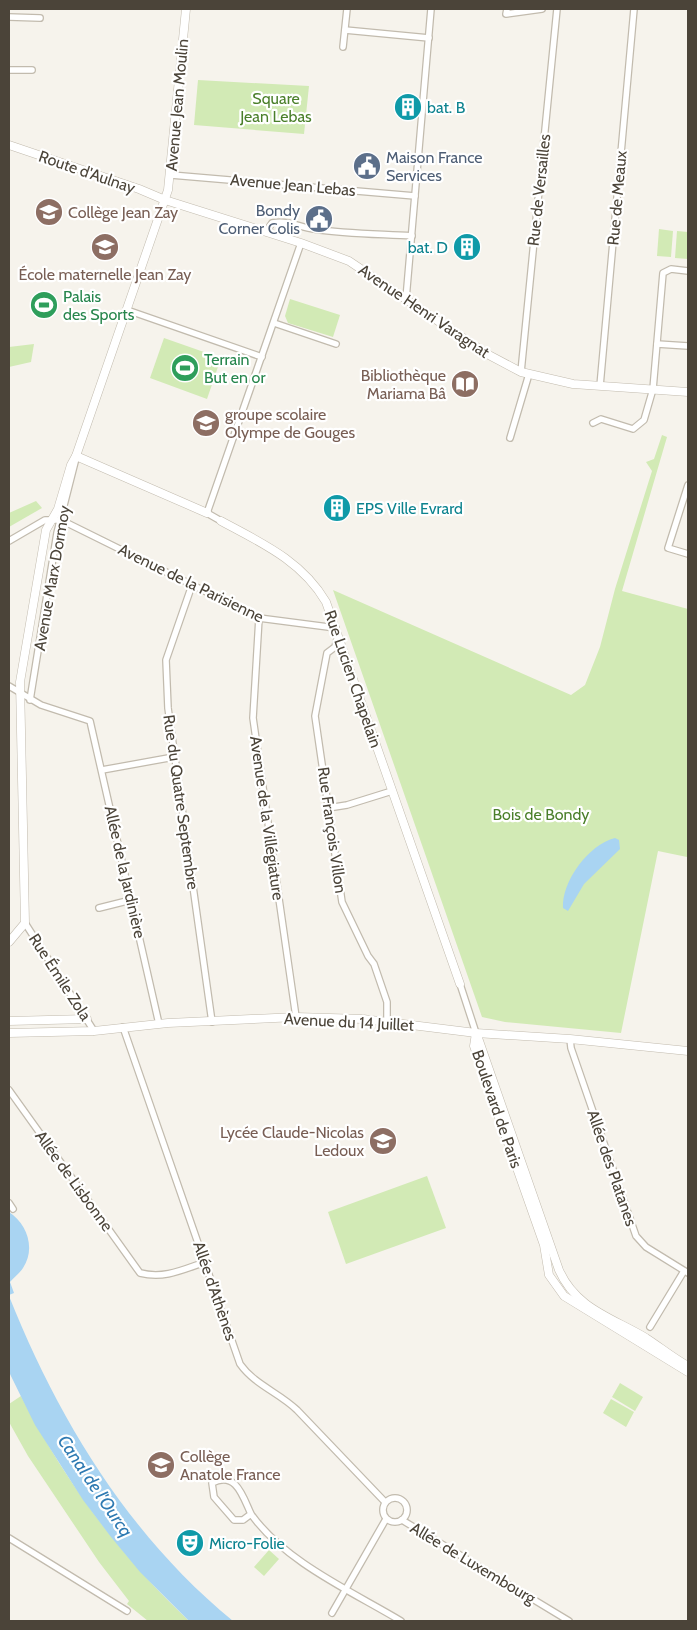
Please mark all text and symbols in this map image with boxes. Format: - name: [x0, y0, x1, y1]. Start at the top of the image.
- street label: Avenue Jean Moulin: [162, 38, 192, 172]
- park label: Square Jean Lebas: [239, 89, 312, 126]
- building icon: bat. B: [393, 92, 423, 122]
- place label: bat. B: [427, 98, 466, 117]
- street label: Rue de Versailles: [524, 133, 554, 247]
- street label: Route d'Aulnay: [36, 147, 138, 197]
- place label: Maison France Services: [386, 148, 483, 185]
- street label: Rue de Meaux: [603, 149, 631, 246]
- public building icon: Maison France Services: [352, 151, 382, 181]
- street label: Avenue Jean Lebas: [229, 170, 357, 200]
- school or university icon: Collège Jean Zay: [34, 197, 64, 227]
- place label: Bondy Corner Colis: [218, 201, 300, 238]
- place label: Collège Jean Zay: [68, 203, 178, 222]
- public building icon: Bondy Corner Colis: [304, 204, 334, 234]
- school or university icon: École maternelle Jean Zay: [90, 232, 120, 262]
- building icon: bat. D: [452, 232, 482, 262]
- place label: bat. D: [408, 238, 448, 257]
- street label: Avenue Henri Varagnat: [355, 260, 494, 362]
- place label: École maternelle Jean Zay: [19, 265, 191, 284]
- place label: Palais des Sports: [63, 287, 135, 324]
- sports icon: Palais des Sports: [29, 290, 59, 320]
- place label: Terrain But en or: [204, 350, 266, 387]
- sports icon: Terrain But en or: [170, 353, 200, 383]
- place label: Bibliothèque Mariama Bâ: [361, 366, 446, 403]
- library icon: Bibliothèque Mariama Bâ: [450, 369, 480, 399]
- place label: groupe scolaire Olympe de Gouges: [225, 405, 355, 442]
- school or university icon: groupe scolaire Olympe de Gouges: [191, 408, 221, 438]
- building icon: EPS Ville Evrard: [322, 493, 352, 523]
- place label: EPS Ville Evrard: [356, 499, 463, 518]
- street label: Avenue Marx Dormoy: [30, 504, 74, 652]
- street label: Avenue de la Parisienne: [115, 540, 267, 626]
- street label: Rue Lucien Chapelain: [321, 608, 386, 750]
- street label: Rue du Quatre Septembre: [159, 713, 203, 891]
- street label: Avenue de la Villégiature: [246, 735, 288, 901]
- street label: Rue François Villon: [314, 766, 350, 894]
- street label: Allée de la Jardinière: [101, 804, 149, 940]
- park label: Bois de Bondy: [493, 805, 589, 824]
- street label: Rue Émile Zola: [25, 930, 95, 1024]
- street label: Avenue du 14 Juillet: [284, 1009, 415, 1035]
- street label: Boulevard de Paris: [468, 1047, 526, 1171]
- street label: Allée des Platanes: [583, 1107, 641, 1229]
- place label: Lycée Claude-Nicolas Ledoux: [220, 1123, 364, 1160]
- school or university icon: Lycée Claude-Nicolas Ledoux: [368, 1126, 398, 1156]
- street label: Allée de Lisbonne: [31, 1127, 117, 1235]
- street label: Allée d'Athènes: [189, 1239, 241, 1343]
- water label: Canal de l'Ourcq: [53, 1431, 137, 1541]
- place label: Collège Anatole France: [180, 1447, 281, 1484]
- school or university icon: Collège Anatole France: [146, 1450, 176, 1480]
- street label: Allée de Luxembourg: [407, 1518, 540, 1608]
- theatre icon: Micro-Folie: [175, 1528, 205, 1558]
- place label: Micro-Folie: [209, 1534, 285, 1553]

